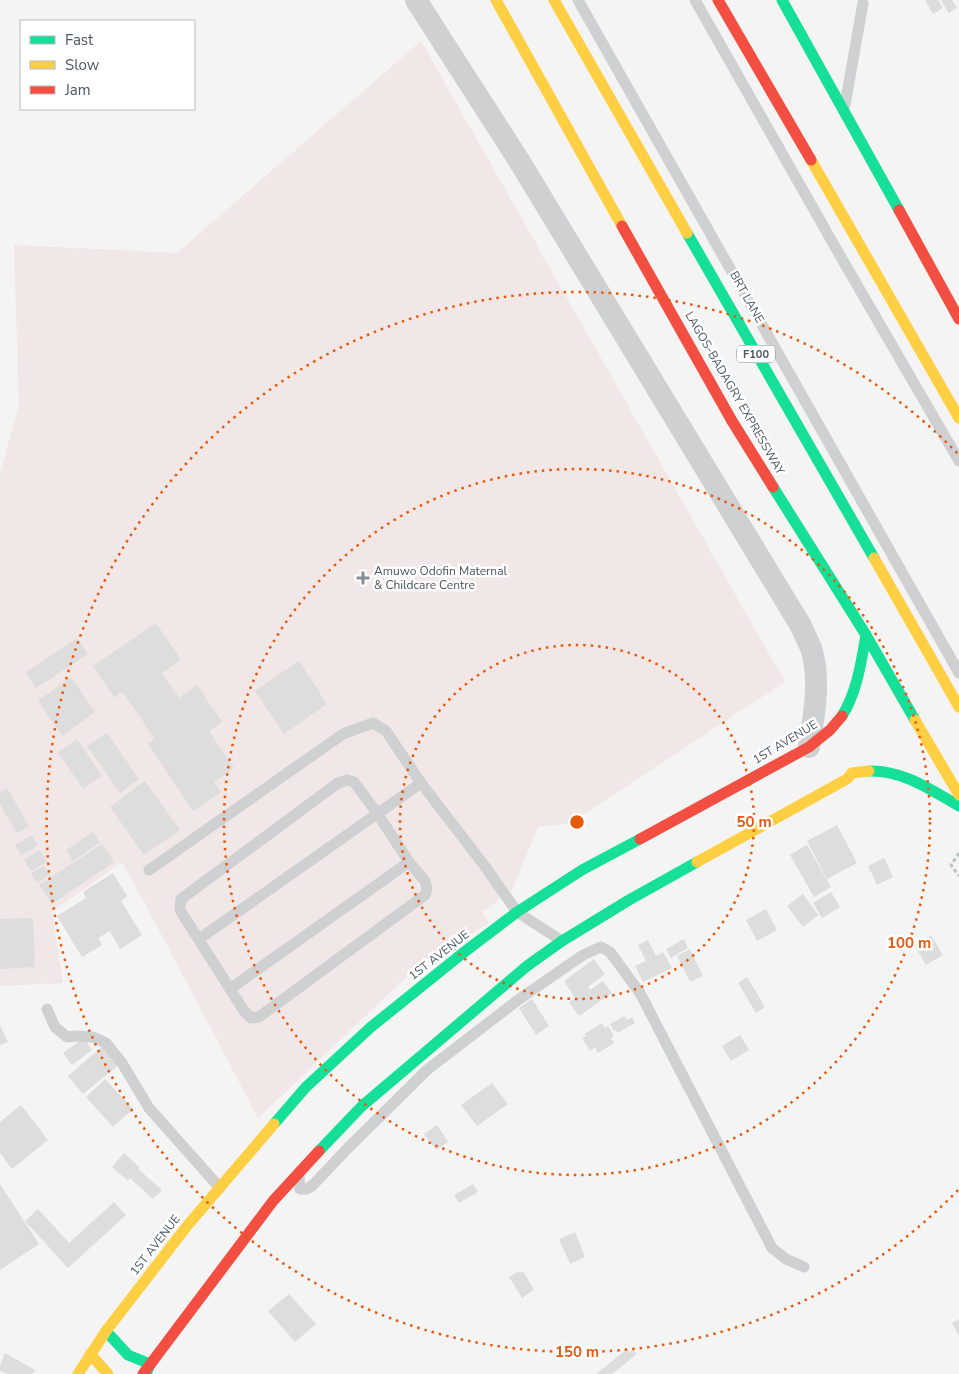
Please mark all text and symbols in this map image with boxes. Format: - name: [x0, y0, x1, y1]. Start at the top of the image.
- legend: [20, 20, 195, 110]
- text: Fast: [65, 30, 94, 50]
- text: Slow: [65, 55, 100, 75]
- text: Jam: [64, 80, 91, 100]
- street label: BRT LANE: [726, 268, 768, 326]
- street label: LAGOS-BADAGRY EXPRESSWAY: [682, 309, 789, 478]
- road number: F100: [737, 346, 775, 362]
- place label: Amuwo Odofin Maternal & Childcare Centre: [374, 563, 508, 593]
- marker: Amuwo Odofin Maternal & Childcare Centre: [356, 571, 370, 585]
- street label: 1ST AVENUE: [750, 716, 820, 768]
- text: 50 m: [736, 812, 772, 832]
- centre of rings: [568, 813, 586, 831]
- street label: 1ST AVENUE: [405, 926, 473, 984]
- text: 100 m: [887, 933, 931, 953]
- street label: 1ST AVENUE: [126, 1211, 184, 1279]
- text: 150 m: [555, 1342, 599, 1362]

